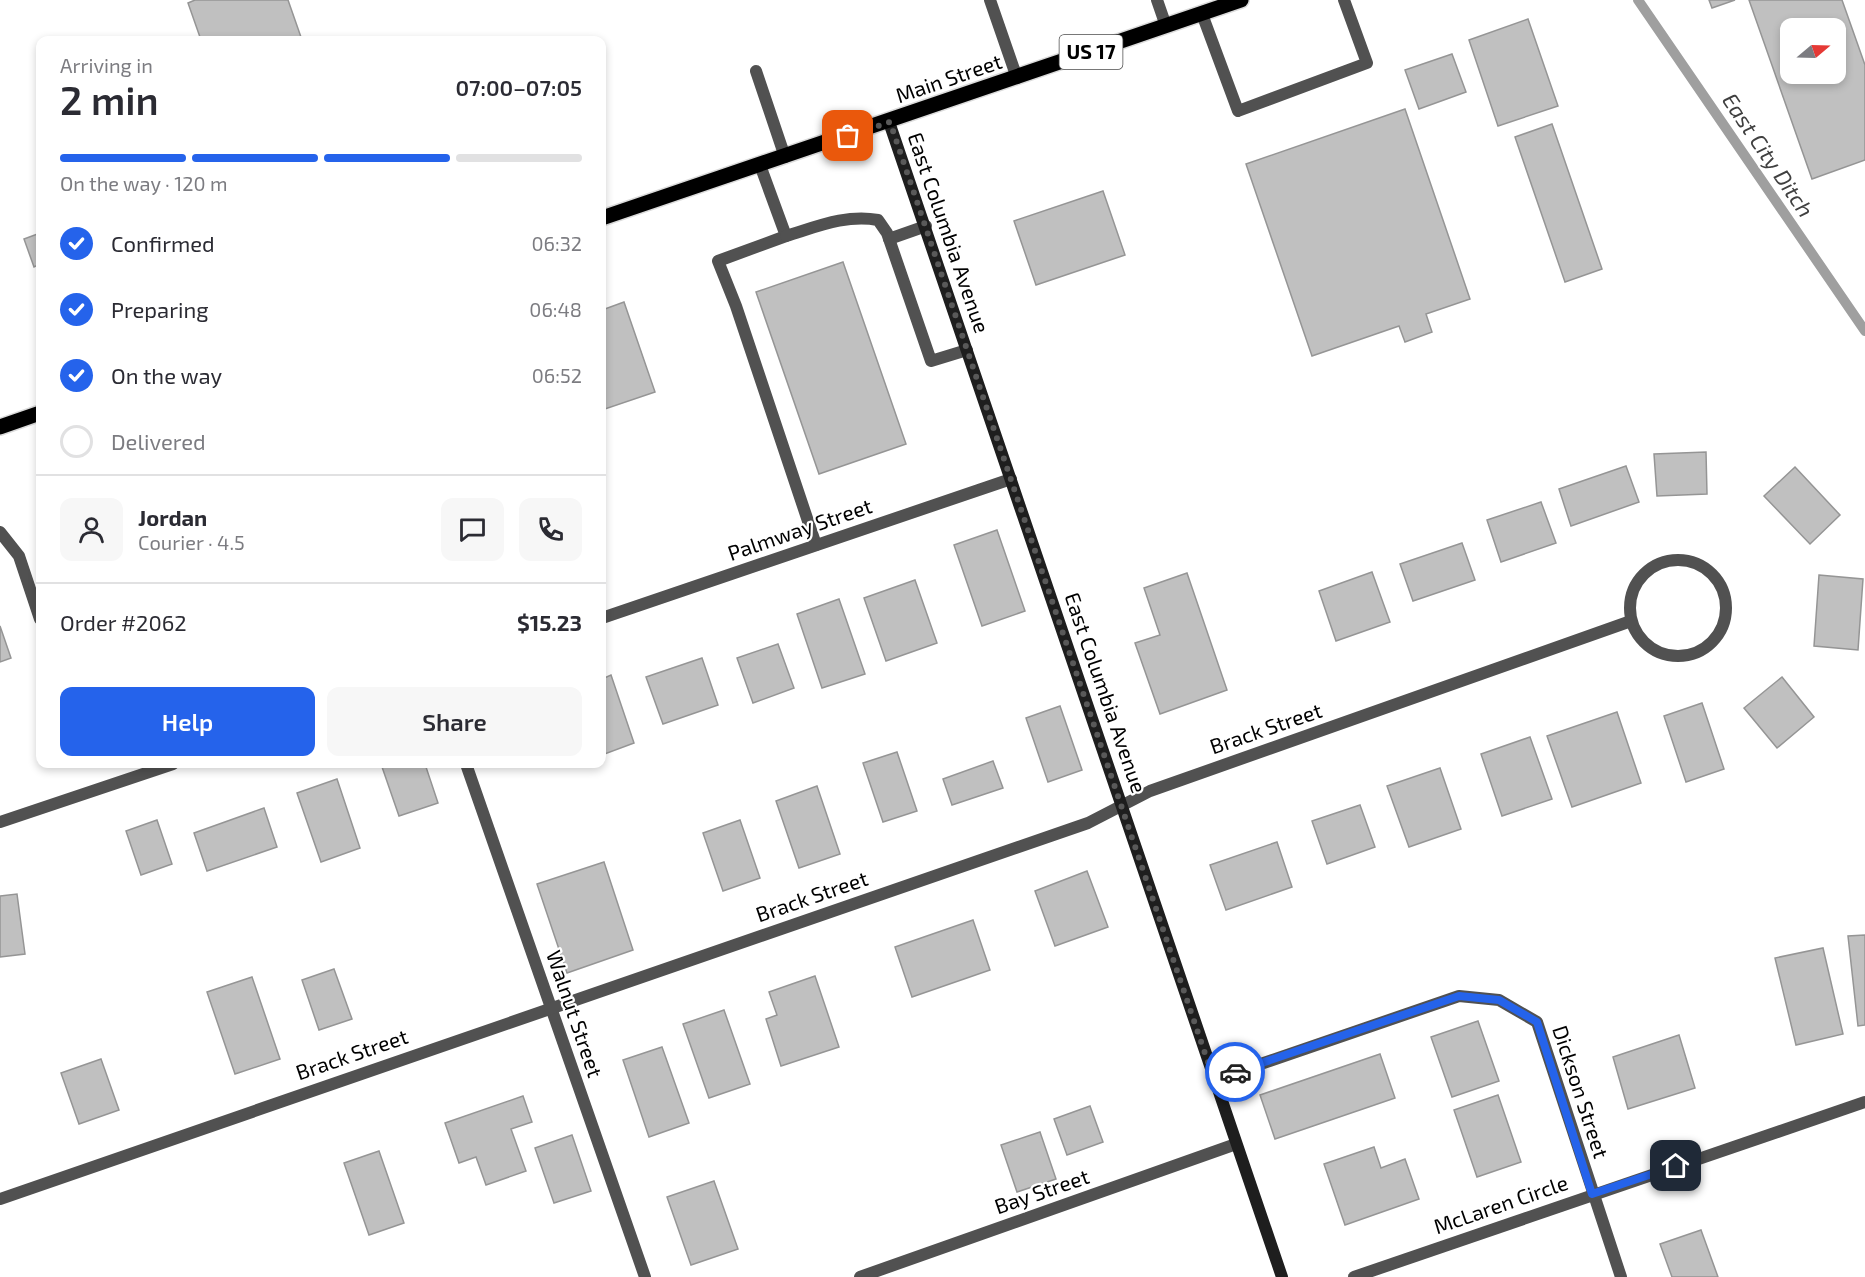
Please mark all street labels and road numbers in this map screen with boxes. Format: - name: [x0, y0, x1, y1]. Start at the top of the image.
- road number: US 17: [1060, 35, 1122, 69]
- street label: Main Street: [892, 48, 1005, 107]
- street label: East Columbia Avenue: [903, 129, 995, 336]
- street label: Palmway Street: [724, 492, 875, 565]
- street label: East Columbia Avenue: [1060, 589, 1152, 796]
- street label: Brack Street: [1206, 697, 1325, 758]
- street label: Brack Street: [752, 865, 871, 926]
- street label: Walnut Street: [542, 947, 609, 1080]
- street label: Dickson Street: [1548, 1022, 1615, 1161]
- street label: Brack Street: [292, 1023, 411, 1084]
- street label: Bay Street: [991, 1163, 1092, 1218]
- street label: McLaren Circle: [1430, 1169, 1571, 1238]

